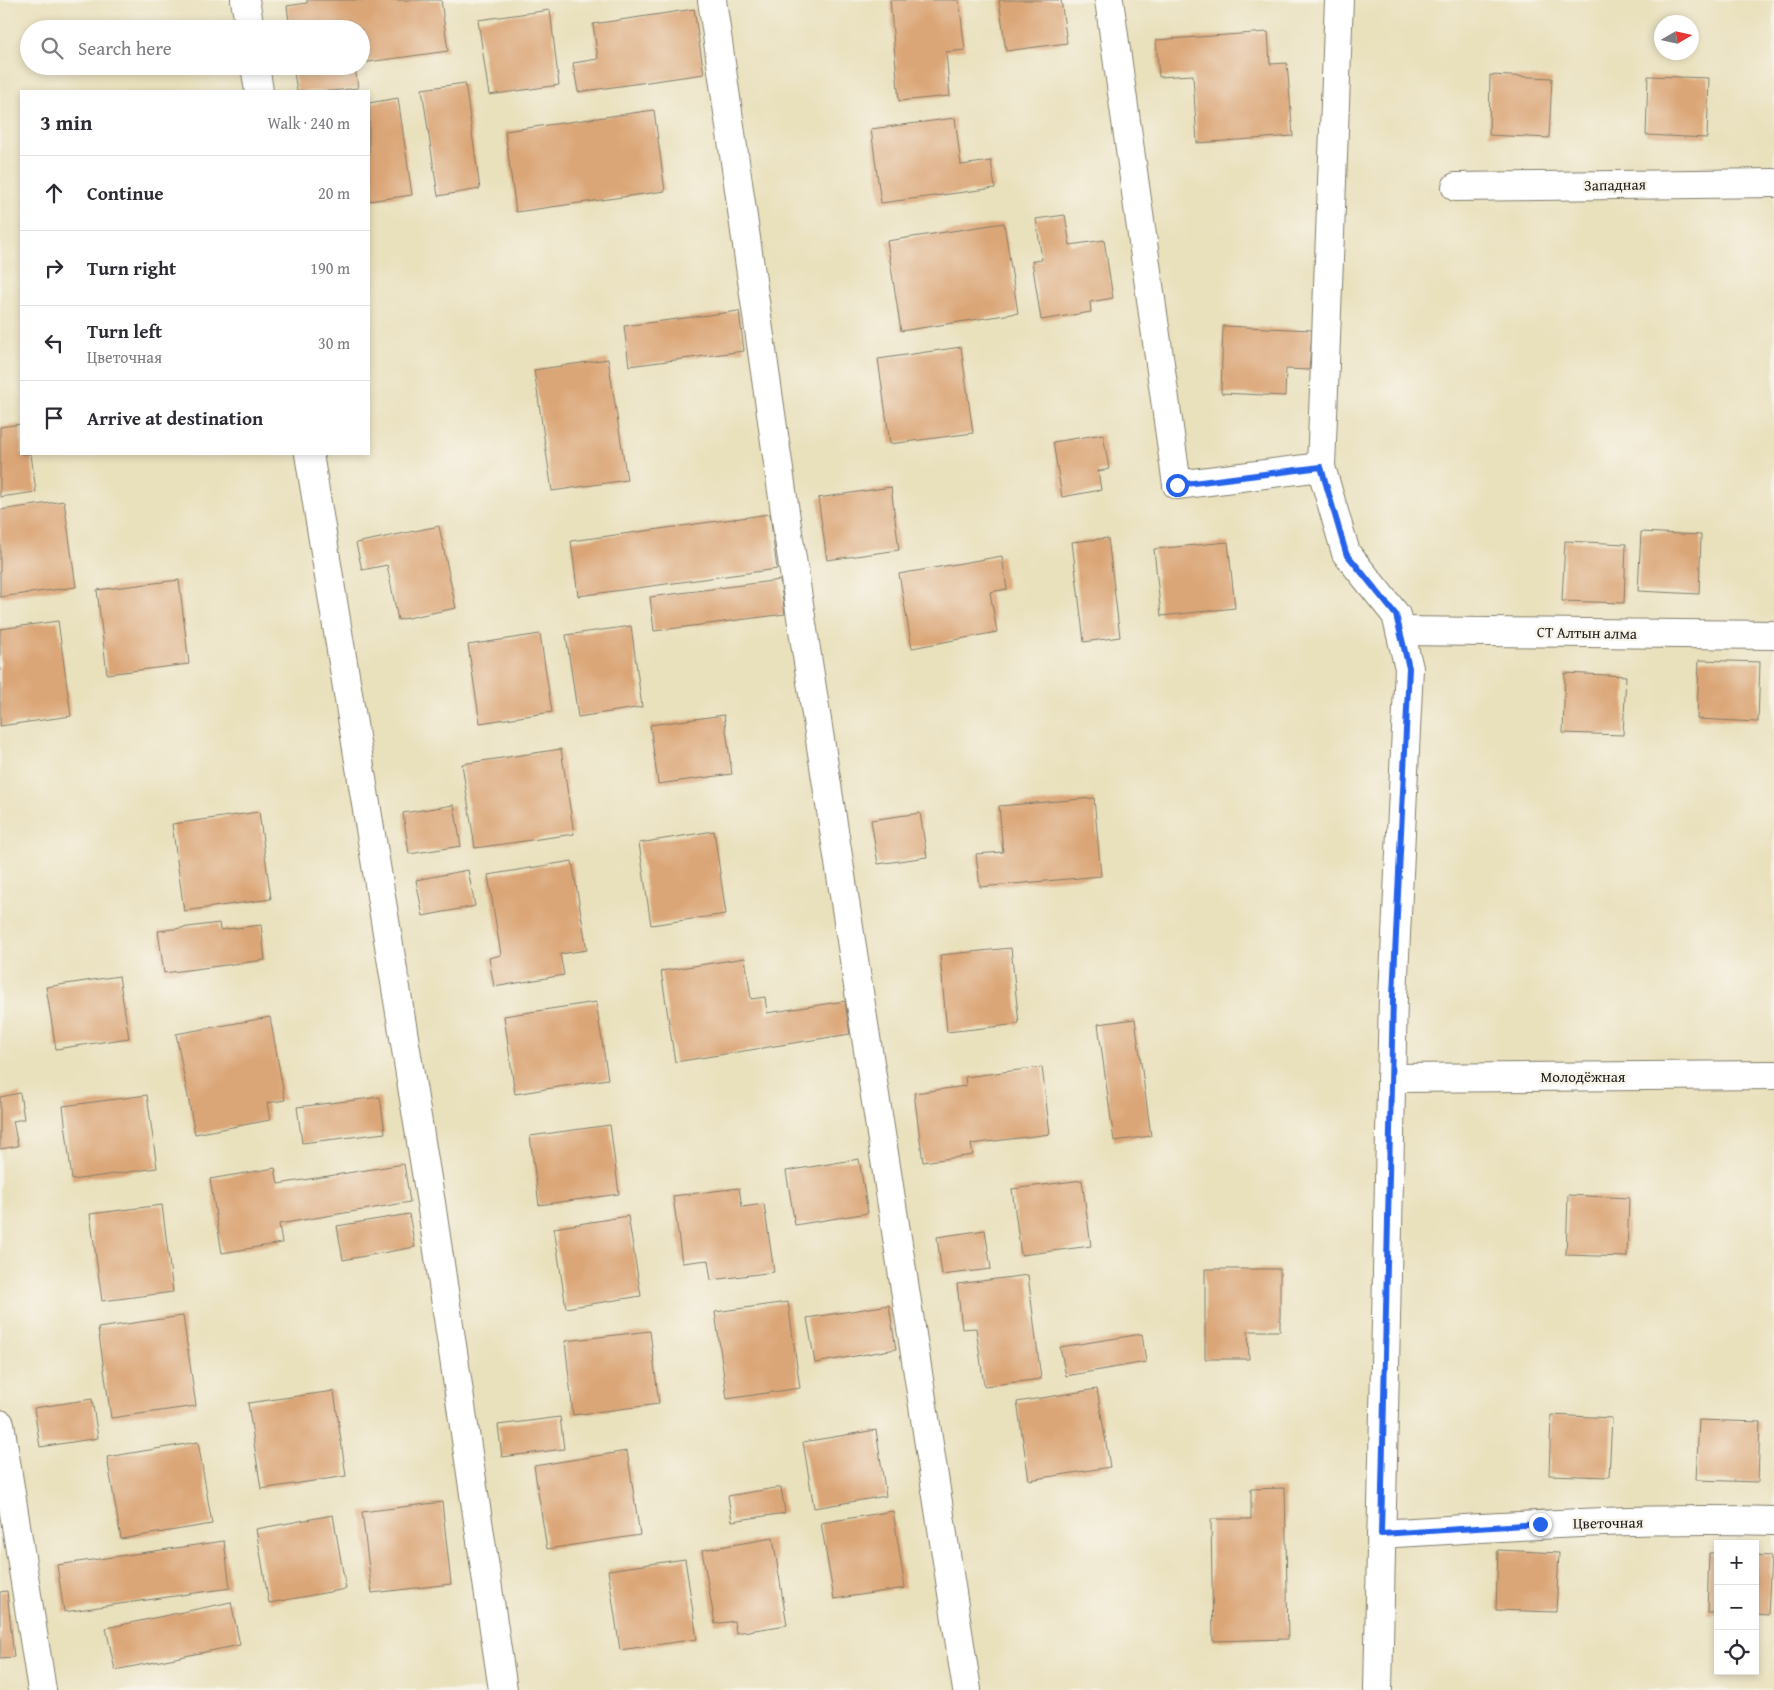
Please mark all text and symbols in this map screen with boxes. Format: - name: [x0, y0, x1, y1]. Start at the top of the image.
- north arrow: [1654, 15, 1699, 60]
- search box: [20, 20, 370, 75]
- icon: search: [38, 34, 66, 62]
- text: Search here: [78, 34, 172, 62]
- text: 3 min: [40, 107, 92, 138]
- text: Walk · 240 m: [267, 111, 350, 135]
- street label: Западная: [1584, 173, 1647, 196]
- icon: ahead: [40, 179, 68, 207]
- text: Continue: [87, 179, 164, 207]
- text: 20 m: [318, 181, 350, 205]
- icon: right: [40, 254, 68, 282]
- text: Turn right: [87, 254, 176, 282]
- text: 190 m: [310, 256, 350, 280]
- text: Turn left: [87, 317, 162, 345]
- icon: left: [40, 329, 68, 357]
- text: 30 m: [318, 331, 350, 355]
- text: Цветочная: [87, 345, 162, 369]
- icon: arrive: [40, 404, 68, 432]
- text: Arrive at destination: [87, 404, 263, 432]
- route start: [1166, 474, 1189, 497]
- street label: СТ Алтын алма: [1537, 621, 1638, 644]
- street label: Молодёжная: [1541, 1066, 1626, 1087]
- street label: Цветочная: [1573, 1511, 1644, 1534]
- route end: [1529, 1513, 1552, 1536]
- map controls: [1714, 1540, 1759, 1675]
- button: +: [1714, 1540, 1759, 1585]
- button: −: [1714, 1585, 1759, 1630]
- button: locate: [1714, 1630, 1759, 1675]

